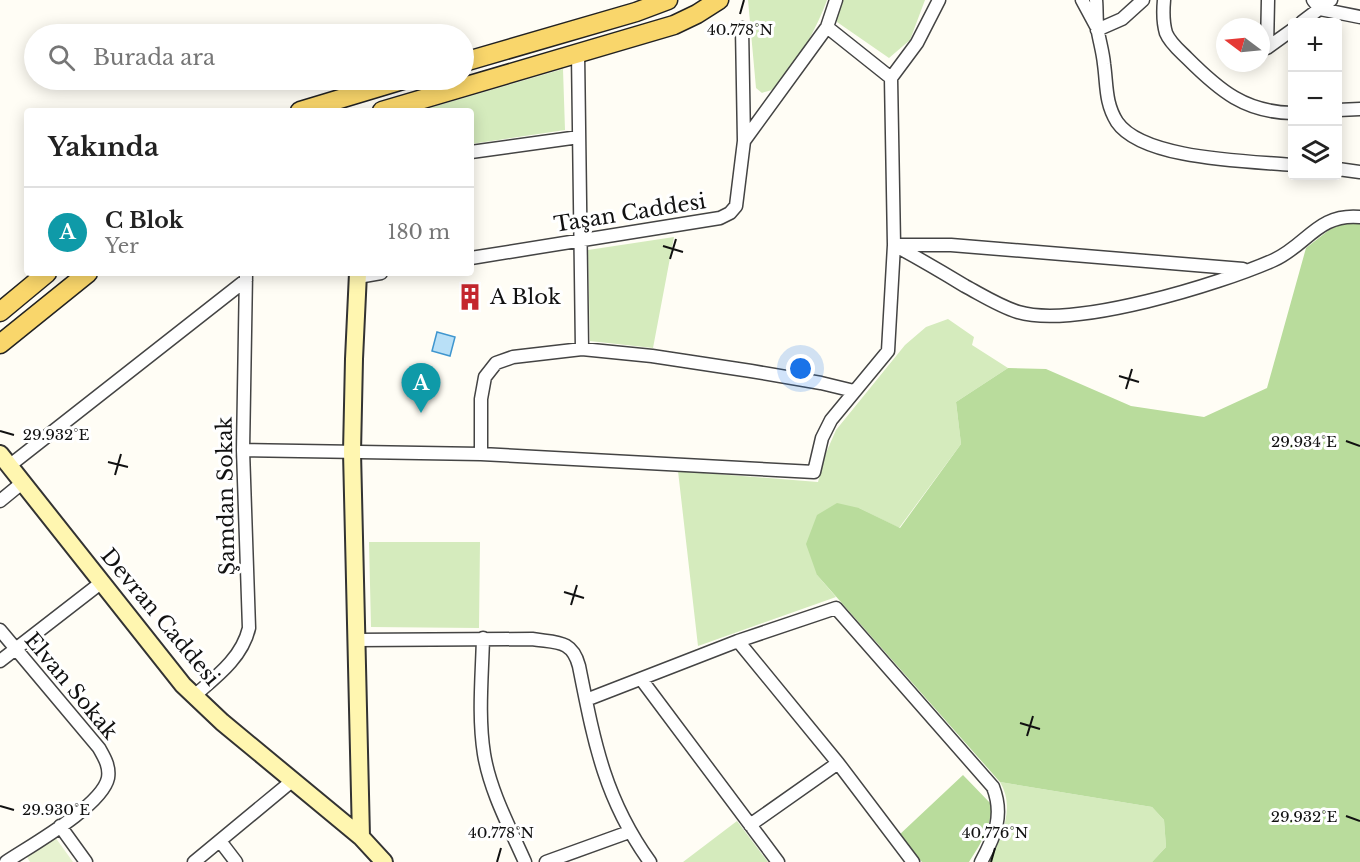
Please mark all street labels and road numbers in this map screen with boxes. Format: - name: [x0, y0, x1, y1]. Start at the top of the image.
- street label: Taşan Caddesi: [552, 188, 708, 238]
- street label: Şamdan Sokak: [212, 416, 240, 576]
- street label: Devran Caddesi: [95, 543, 225, 691]
- street label: Elvan Sokak: [19, 627, 123, 745]

